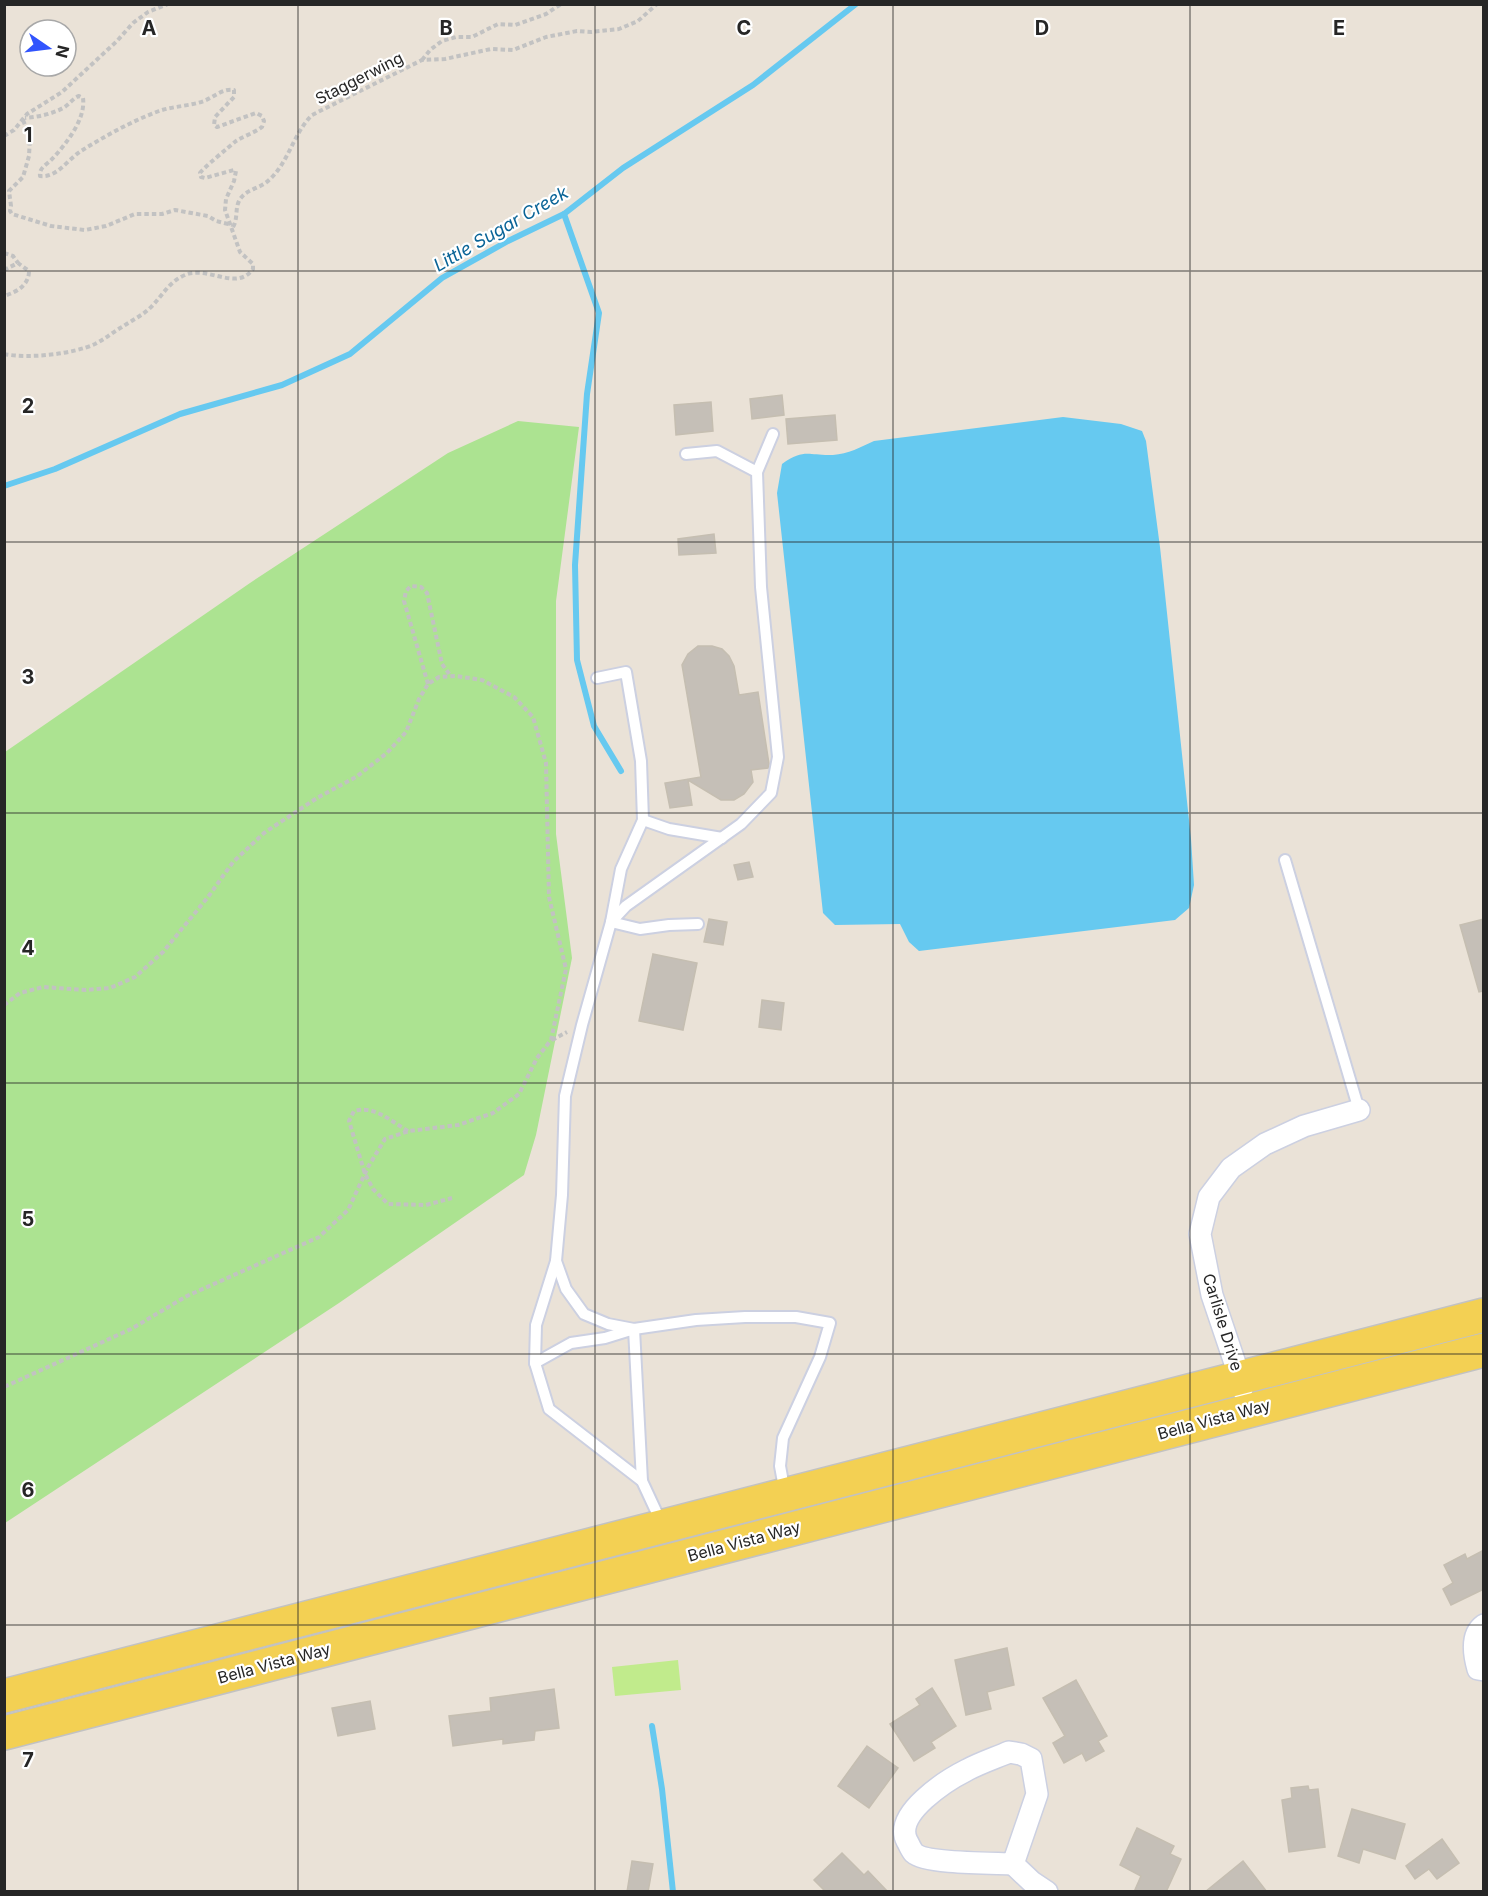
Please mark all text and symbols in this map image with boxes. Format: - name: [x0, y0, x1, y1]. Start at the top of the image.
- text: A: [142, 16, 157, 40]
- text: B: [439, 16, 453, 40]
- text: C: [737, 16, 751, 40]
- text: D: [1035, 16, 1049, 40]
- text: E: [1333, 16, 1345, 40]
- north arrow: [18, 18, 78, 78]
- text: N: [51, 43, 74, 60]
- street label: Staggerwing: [312, 47, 406, 109]
- text: 1: [24, 123, 32, 147]
- water label: Little Sugar Creek: [430, 181, 573, 276]
- text: 2: [22, 394, 34, 418]
- text: 3: [22, 665, 34, 689]
- text: 4: [21, 936, 35, 960]
- text: 5: [22, 1207, 34, 1231]
- street label: Carlisle Drive: [1199, 1271, 1247, 1373]
- street label: Bella Vista Way: [1155, 1394, 1273, 1444]
- text: 6: [22, 1478, 35, 1502]
- street label: Bella Vista Way: [685, 1516, 803, 1566]
- street label: Bella Vista Way: [215, 1638, 333, 1688]
- text: 7: [22, 1748, 34, 1772]

